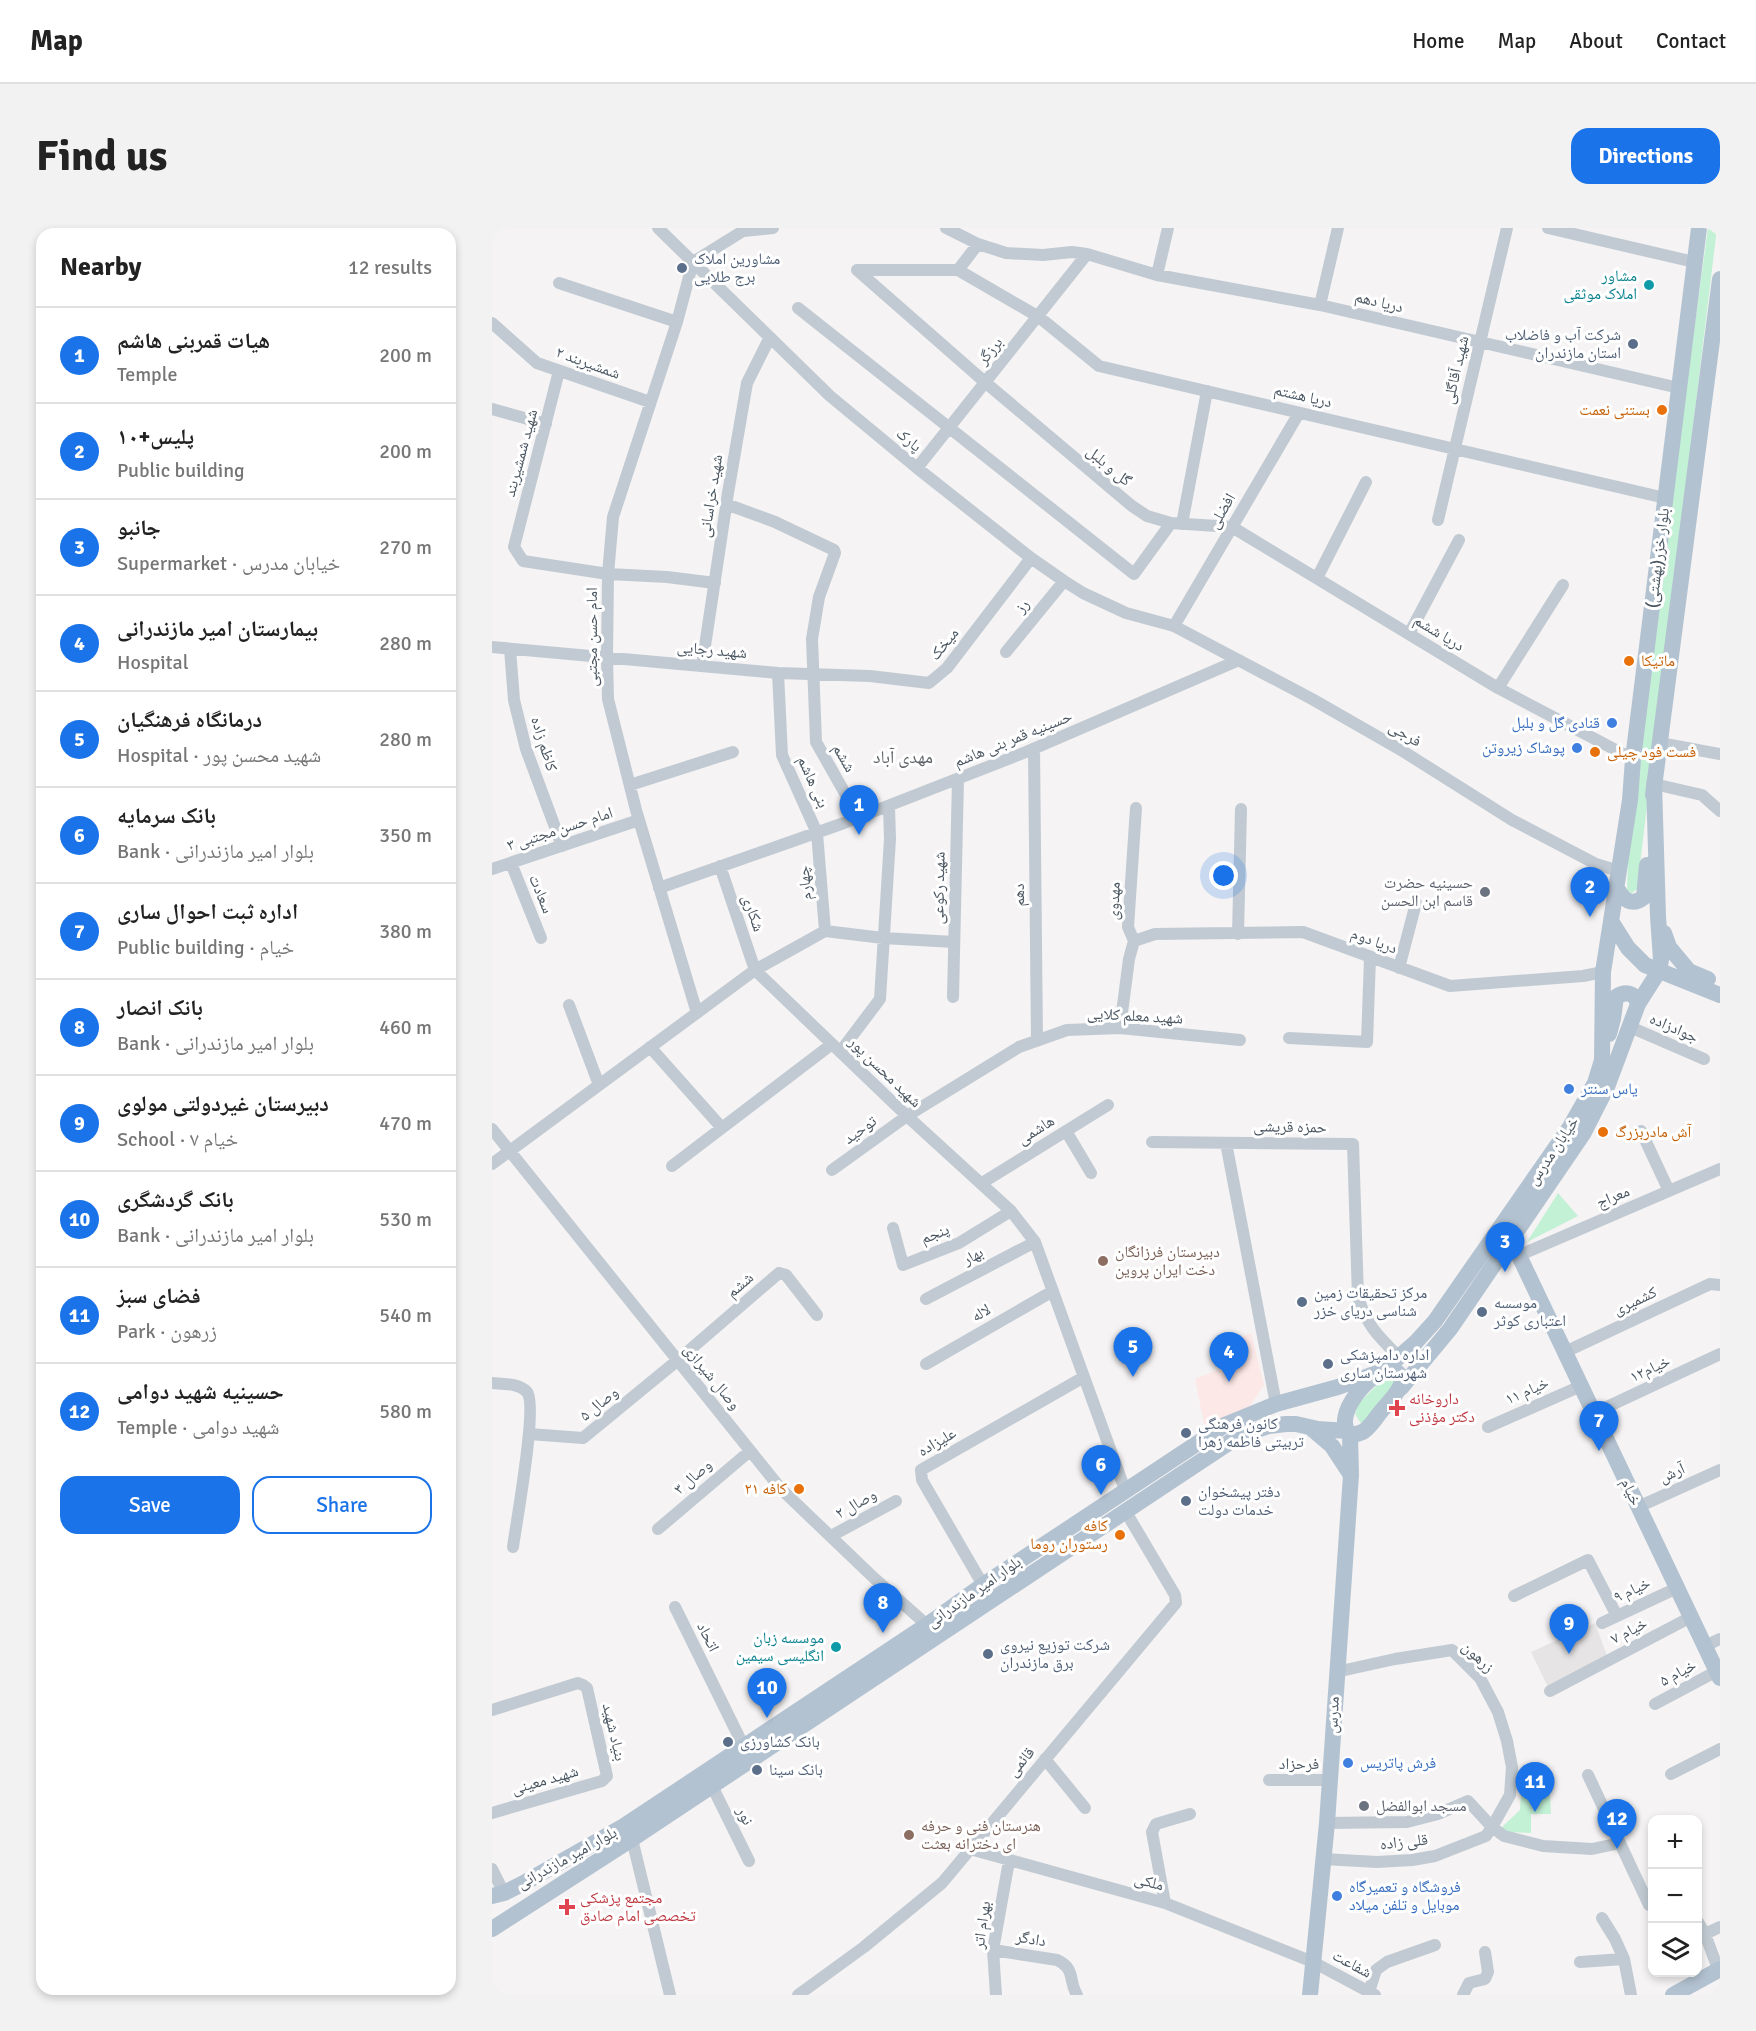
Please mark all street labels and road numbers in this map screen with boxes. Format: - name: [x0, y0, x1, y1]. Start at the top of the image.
- street label: دریا دهم: [1353, 287, 1405, 317]
- street label: برزگر: [972, 333, 1007, 370]
- street label: شهید آقاگلی: [1438, 334, 1474, 406]
- street label: شمشیربند ۲: [553, 342, 623, 384]
- street label: دریا هشتم: [1272, 380, 1334, 412]
- street label: شهید شمشیربند: [500, 407, 542, 499]
- street label: پارک: [892, 424, 926, 457]
- street label: گل و بلبل: [1082, 441, 1136, 491]
- street label: شهید خراسانی: [695, 453, 727, 539]
- street label: افضلی: [1204, 490, 1240, 532]
- street label: بلوار خزر(بهشتی): [1642, 507, 1674, 609]
- street label: امام حسن مجتبی: [582, 587, 602, 687]
- street label: رز: [1010, 595, 1034, 618]
- street label: دریا ششم: [1410, 610, 1468, 656]
- street label: میخک: [925, 624, 963, 664]
- street label: شهید رجایی: [676, 637, 748, 663]
- street label: حسینیه قمر بنی هاشم: [951, 706, 1075, 772]
- street label: کاظم زاده: [526, 714, 562, 774]
- street label: فرجی: [1385, 717, 1425, 751]
- street label: ششم: [828, 740, 860, 776]
- street label: بنی هاشم: [793, 753, 833, 811]
- street label: امام حسن مجتبی ۳: [504, 802, 616, 856]
- street label: شهید رکوعی: [928, 851, 950, 925]
- street label: چهارم: [794, 865, 816, 901]
- street label: سعادت: [524, 872, 558, 916]
- street label: مهدوی: [1103, 881, 1125, 921]
- street label: دهم: [1009, 883, 1029, 907]
- street label: شکاری: [737, 892, 769, 934]
- street label: دریا دوم: [1348, 923, 1400, 959]
- street label: شهید معلم کلایی: [1086, 1003, 1184, 1029]
- street label: جوادزاده: [1647, 1008, 1701, 1048]
- street label: شهید محسن پور: [843, 1031, 926, 1112]
- street label: توحید: [839, 1111, 881, 1149]
- street label: هاشمی: [1014, 1111, 1058, 1149]
- street label: خیابان مدرس: [1523, 1113, 1583, 1189]
- street label: حمزه قریشی: [1253, 1116, 1327, 1138]
- street label: معراج: [1593, 1181, 1633, 1213]
- street label: پنجم: [918, 1219, 953, 1249]
- street label: بهار: [958, 1242, 987, 1270]
- street label: ششم: [722, 1268, 758, 1302]
- street label: کشمیری: [1610, 1282, 1660, 1320]
- street label: لاله: [968, 1300, 994, 1326]
- street label: وصال شیرازی: [679, 1340, 745, 1414]
- street label: خیام۱۲: [1627, 1351, 1673, 1387]
- street label: خیام ۱۱: [1502, 1373, 1552, 1409]
- street label: وصال ۵: [575, 1382, 623, 1426]
- street label: علیزاده: [914, 1423, 960, 1461]
- street label: وصال ۳: [670, 1455, 716, 1499]
- street label: آرش: [1656, 1458, 1689, 1487]
- street label: خیام: [1616, 1475, 1646, 1509]
- street label: وصال ۲: [832, 1485, 880, 1523]
- street label: بلوار امیر مازندرانی: [923, 1552, 1025, 1632]
- street label: خیام ۹: [1610, 1573, 1654, 1607]
- street label: خیام ۷: [1607, 1613, 1651, 1649]
- street label: اتحاد: [692, 1619, 724, 1655]
- street label: زرهون: [1458, 1637, 1498, 1677]
- street label: خیام ۵: [1656, 1655, 1700, 1691]
- street label: مدرس: [1322, 1696, 1344, 1734]
- street label: بنیاد شهید: [598, 1701, 630, 1763]
- street label: قائمی: [1003, 1743, 1039, 1781]
- street label: فرحزاد: [1279, 1754, 1319, 1774]
- street label: شهید معینی: [509, 1761, 581, 1799]
- street label: نور: [732, 1803, 758, 1829]
- street label: بلوار امیر مازندرانی: [514, 1822, 620, 1894]
- street label: قلی زاده: [1379, 1830, 1429, 1854]
- street label: ملکی: [1132, 1869, 1166, 1895]
- street label: بهرام اتر: [969, 1900, 995, 1951]
- street label: دادگر: [1014, 1927, 1047, 1951]
- street label: شفاعت: [1329, 1945, 1375, 1983]

